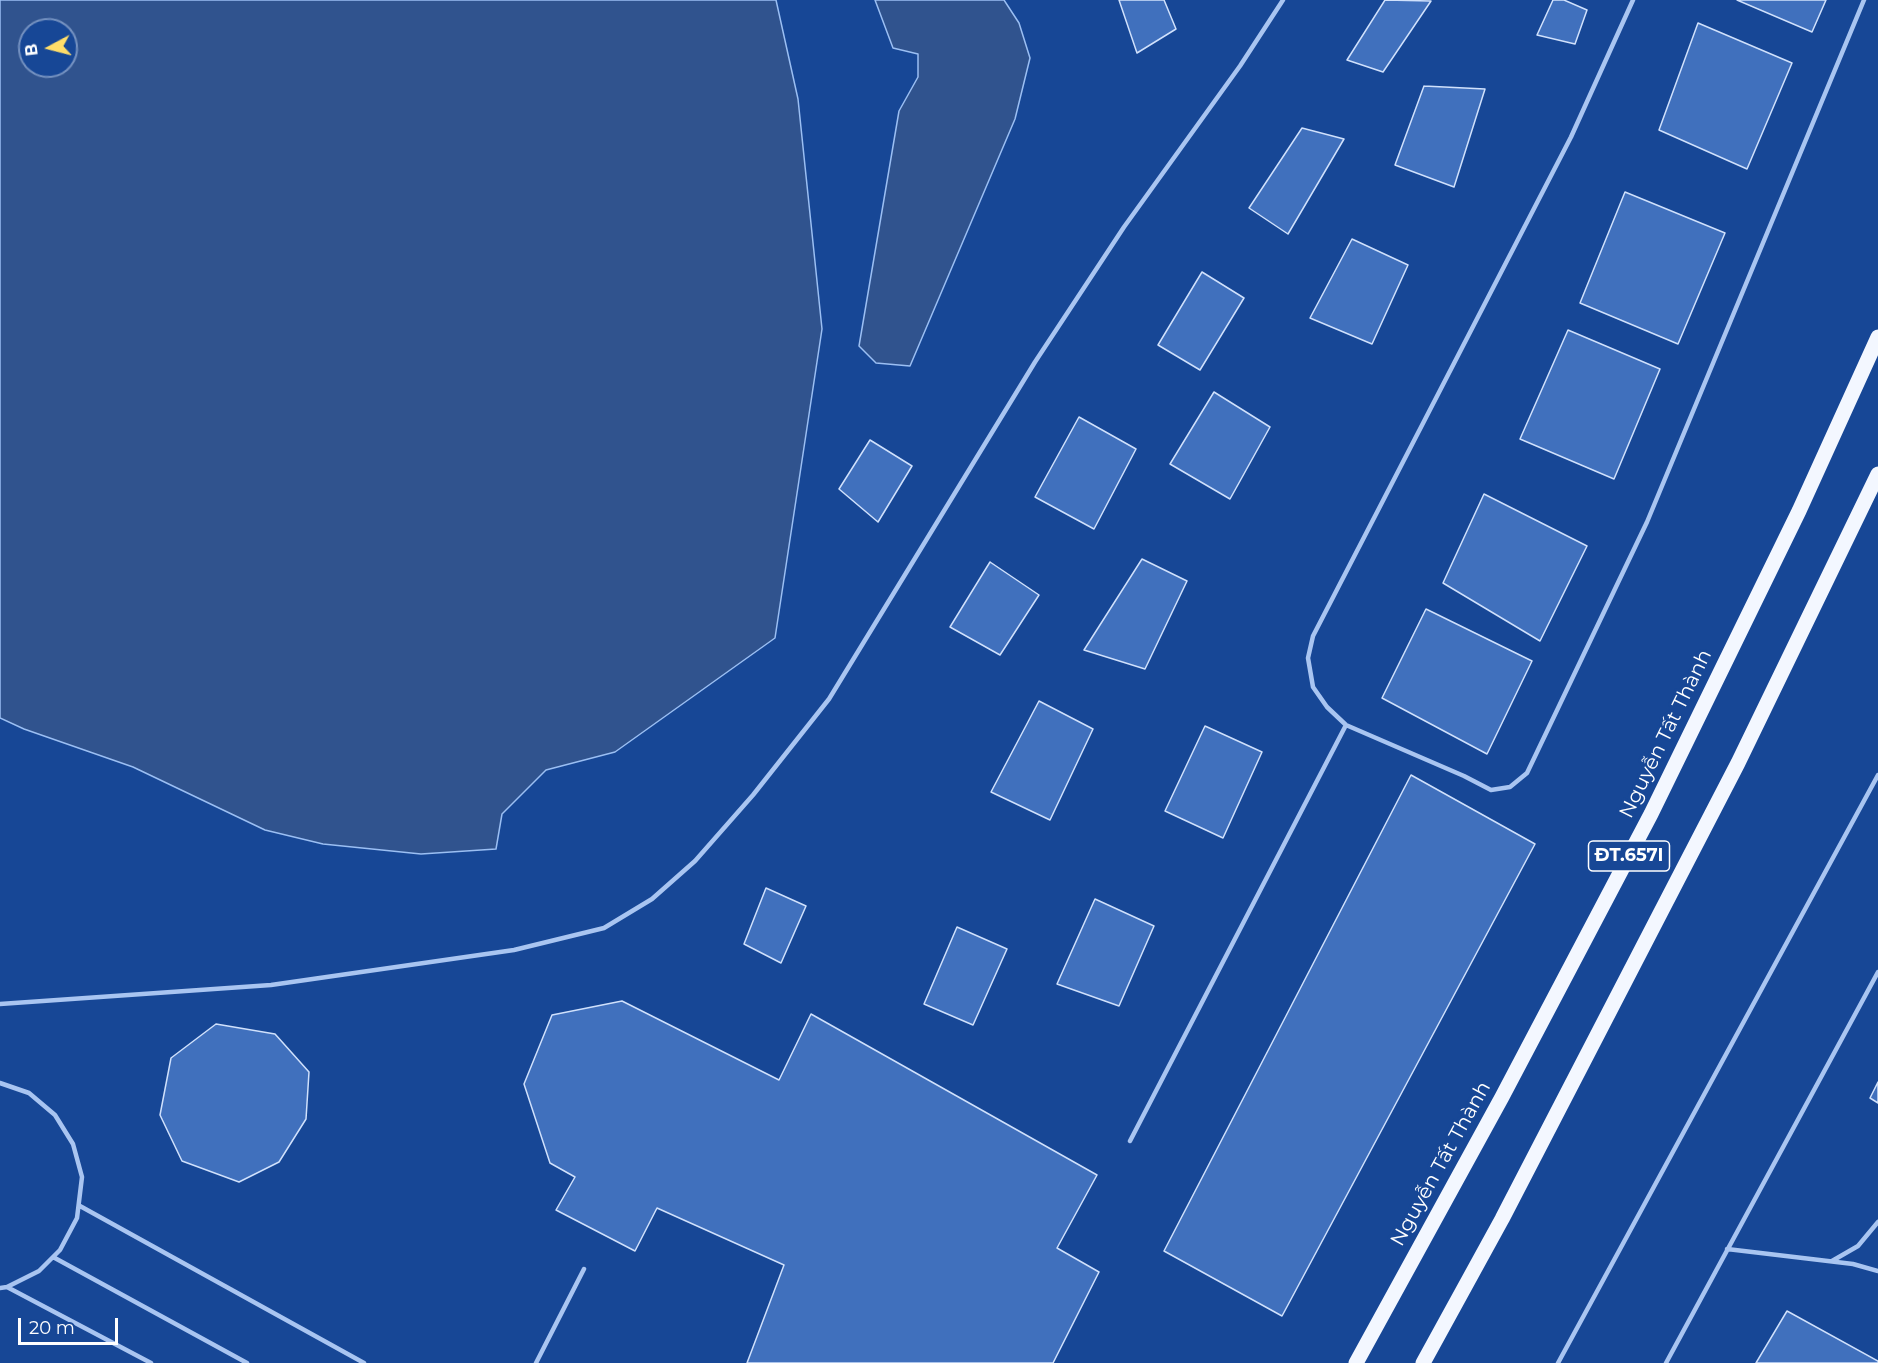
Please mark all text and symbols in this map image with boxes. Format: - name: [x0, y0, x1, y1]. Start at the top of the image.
- north arrow: [18, 18, 78, 78]
- text: B: [21, 43, 42, 57]
- street label: Nguyễn Tất Thành: [1615, 646, 1717, 822]
- road number: ĐT.657I: [1588, 841, 1670, 871]
- street label: Nguyễn Tất Thành: [1386, 1077, 1496, 1251]
- scale bar: [21, 1306, 122, 1344]
- text: 20 m: [29, 1317, 75, 1339]

